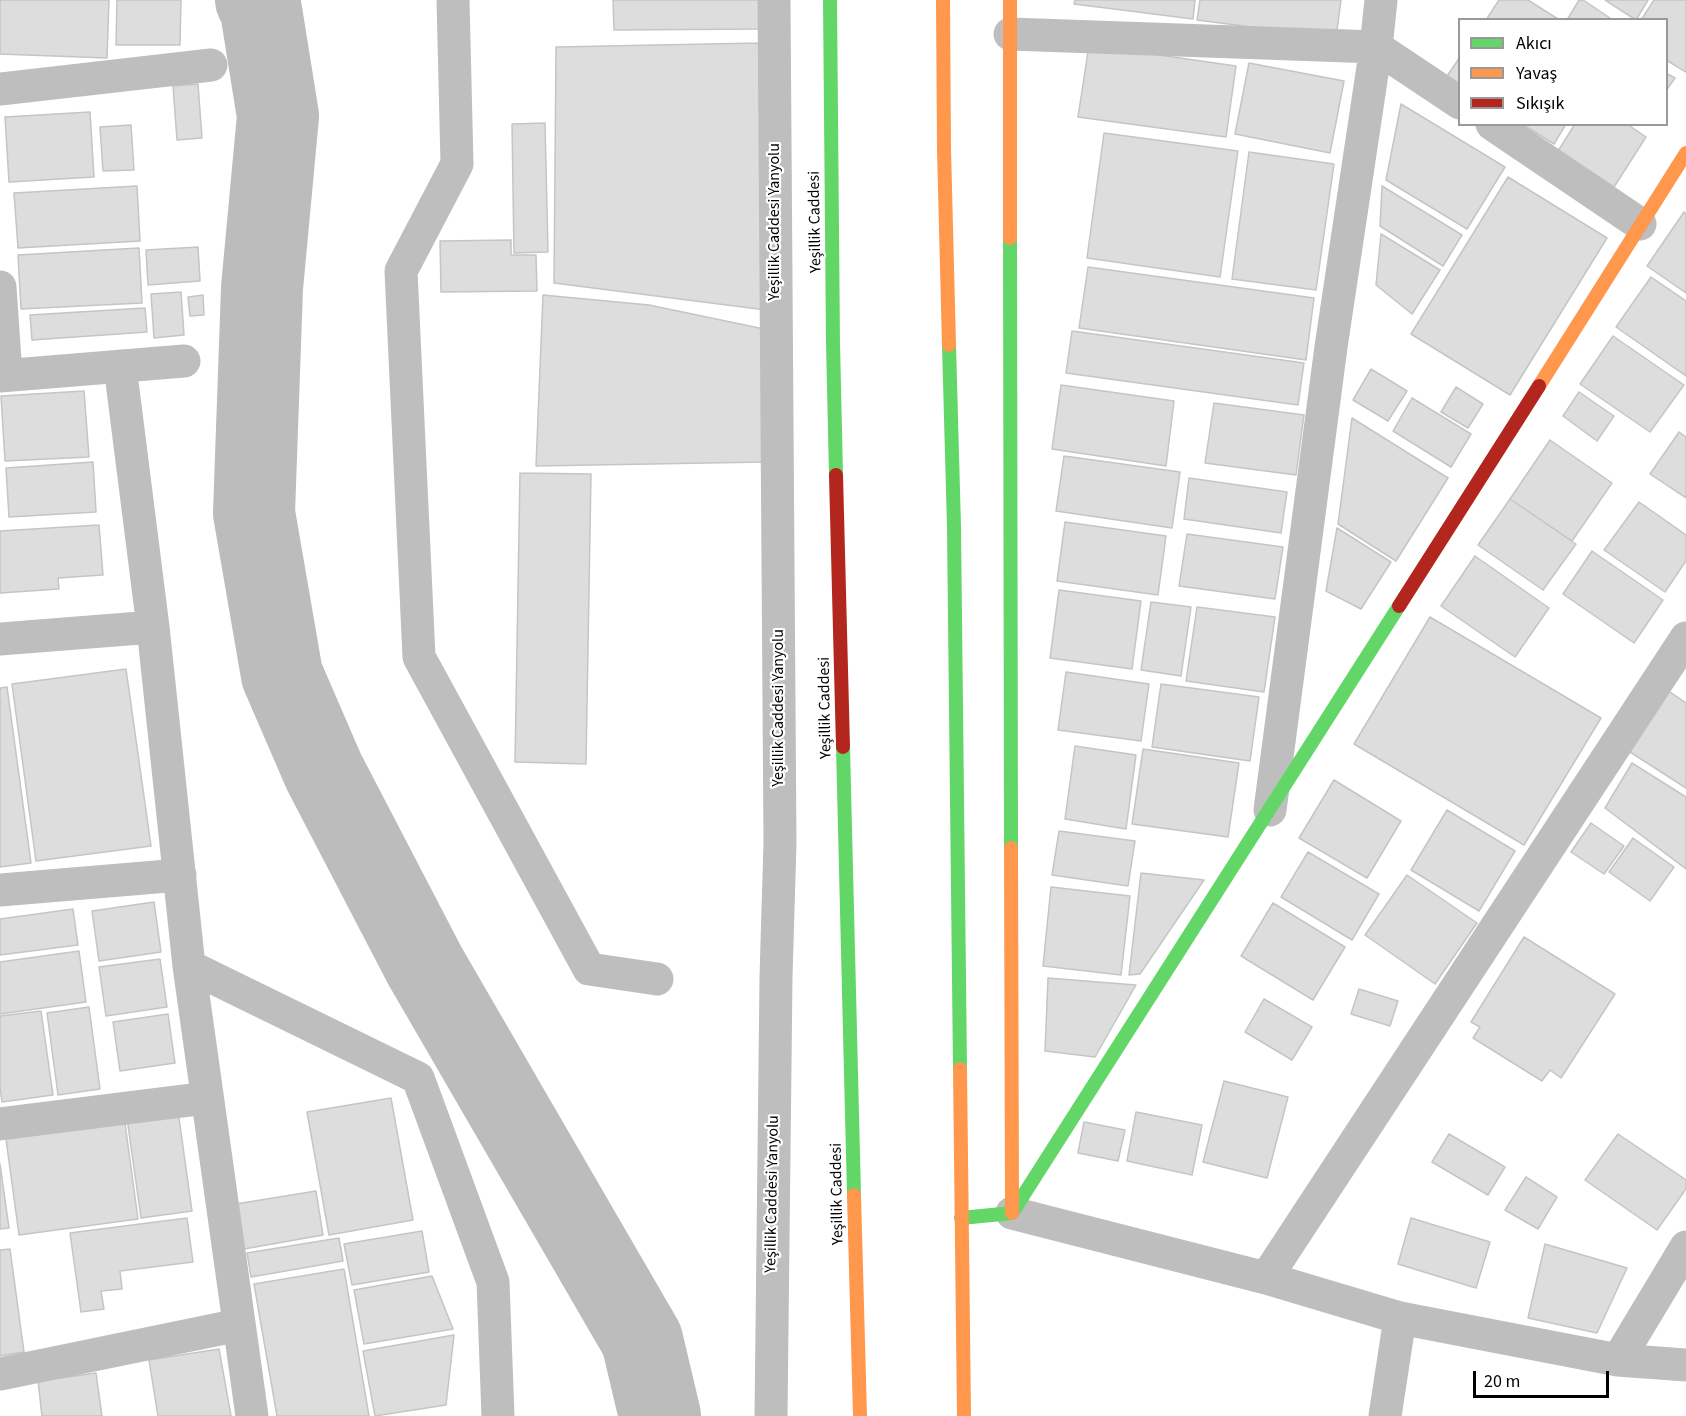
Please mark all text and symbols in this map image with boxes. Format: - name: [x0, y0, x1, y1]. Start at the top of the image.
- legend: [1458, 18, 1668, 126]
- text: Akıcı: [1516, 31, 1552, 56]
- text: Yavaş: [1516, 61, 1557, 86]
- text: Sıkışık: [1516, 91, 1564, 116]
- street label: Yeşillik Caddesi Yanyolu: [765, 143, 785, 301]
- street label: Yeşillik Caddesi: [806, 171, 826, 273]
- street label: Yeşillik Caddesi Yanyolu: [769, 629, 789, 787]
- street label: Yeşillik Caddesi: [816, 657, 836, 759]
- street label: Yeşillik Caddesi Yanyolu: [762, 1115, 784, 1273]
- street label: Yeşillik Caddesi: [828, 1143, 848, 1245]
- scale bar: [1476, 1359, 1612, 1397]
- text: 20 m: [1484, 1369, 1520, 1394]

